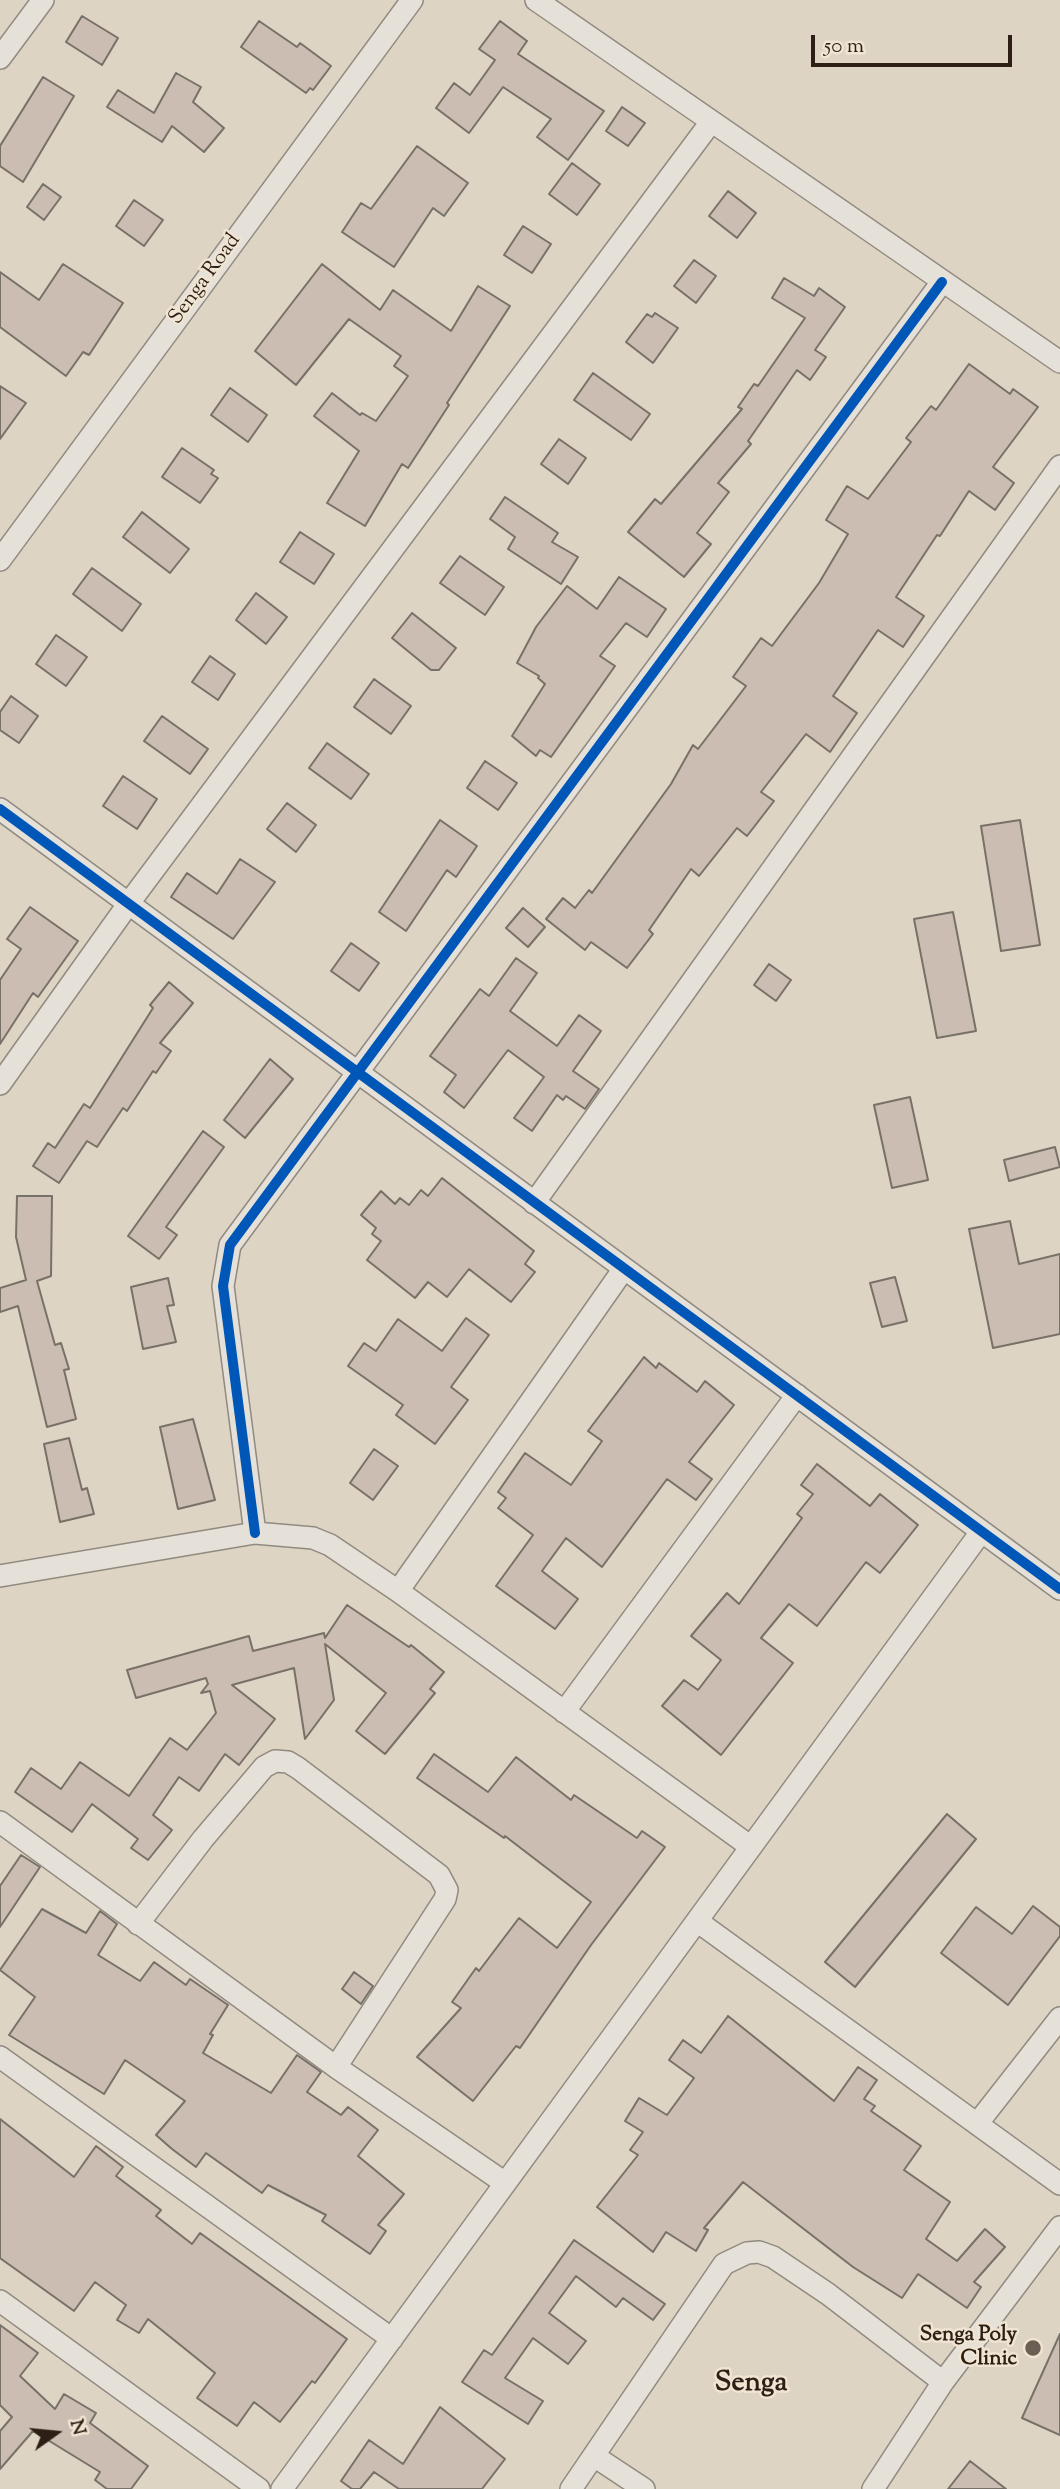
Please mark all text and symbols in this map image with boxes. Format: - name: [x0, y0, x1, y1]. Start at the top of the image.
- scale bar: [815, 21, 1016, 65]
- text: 50 m: [824, 32, 864, 62]
- street label: Senga Road: [165, 230, 247, 330]
- place label: Senga Poly Clinic: [920, 2323, 1017, 2373]
- marker: Senga Poly Clinic: [1023, 2338, 1043, 2358]
- district label: Senga: [715, 2368, 787, 2402]
- north arrow: [21, 2398, 91, 2468]
- text: N: [62, 2417, 92, 2438]

